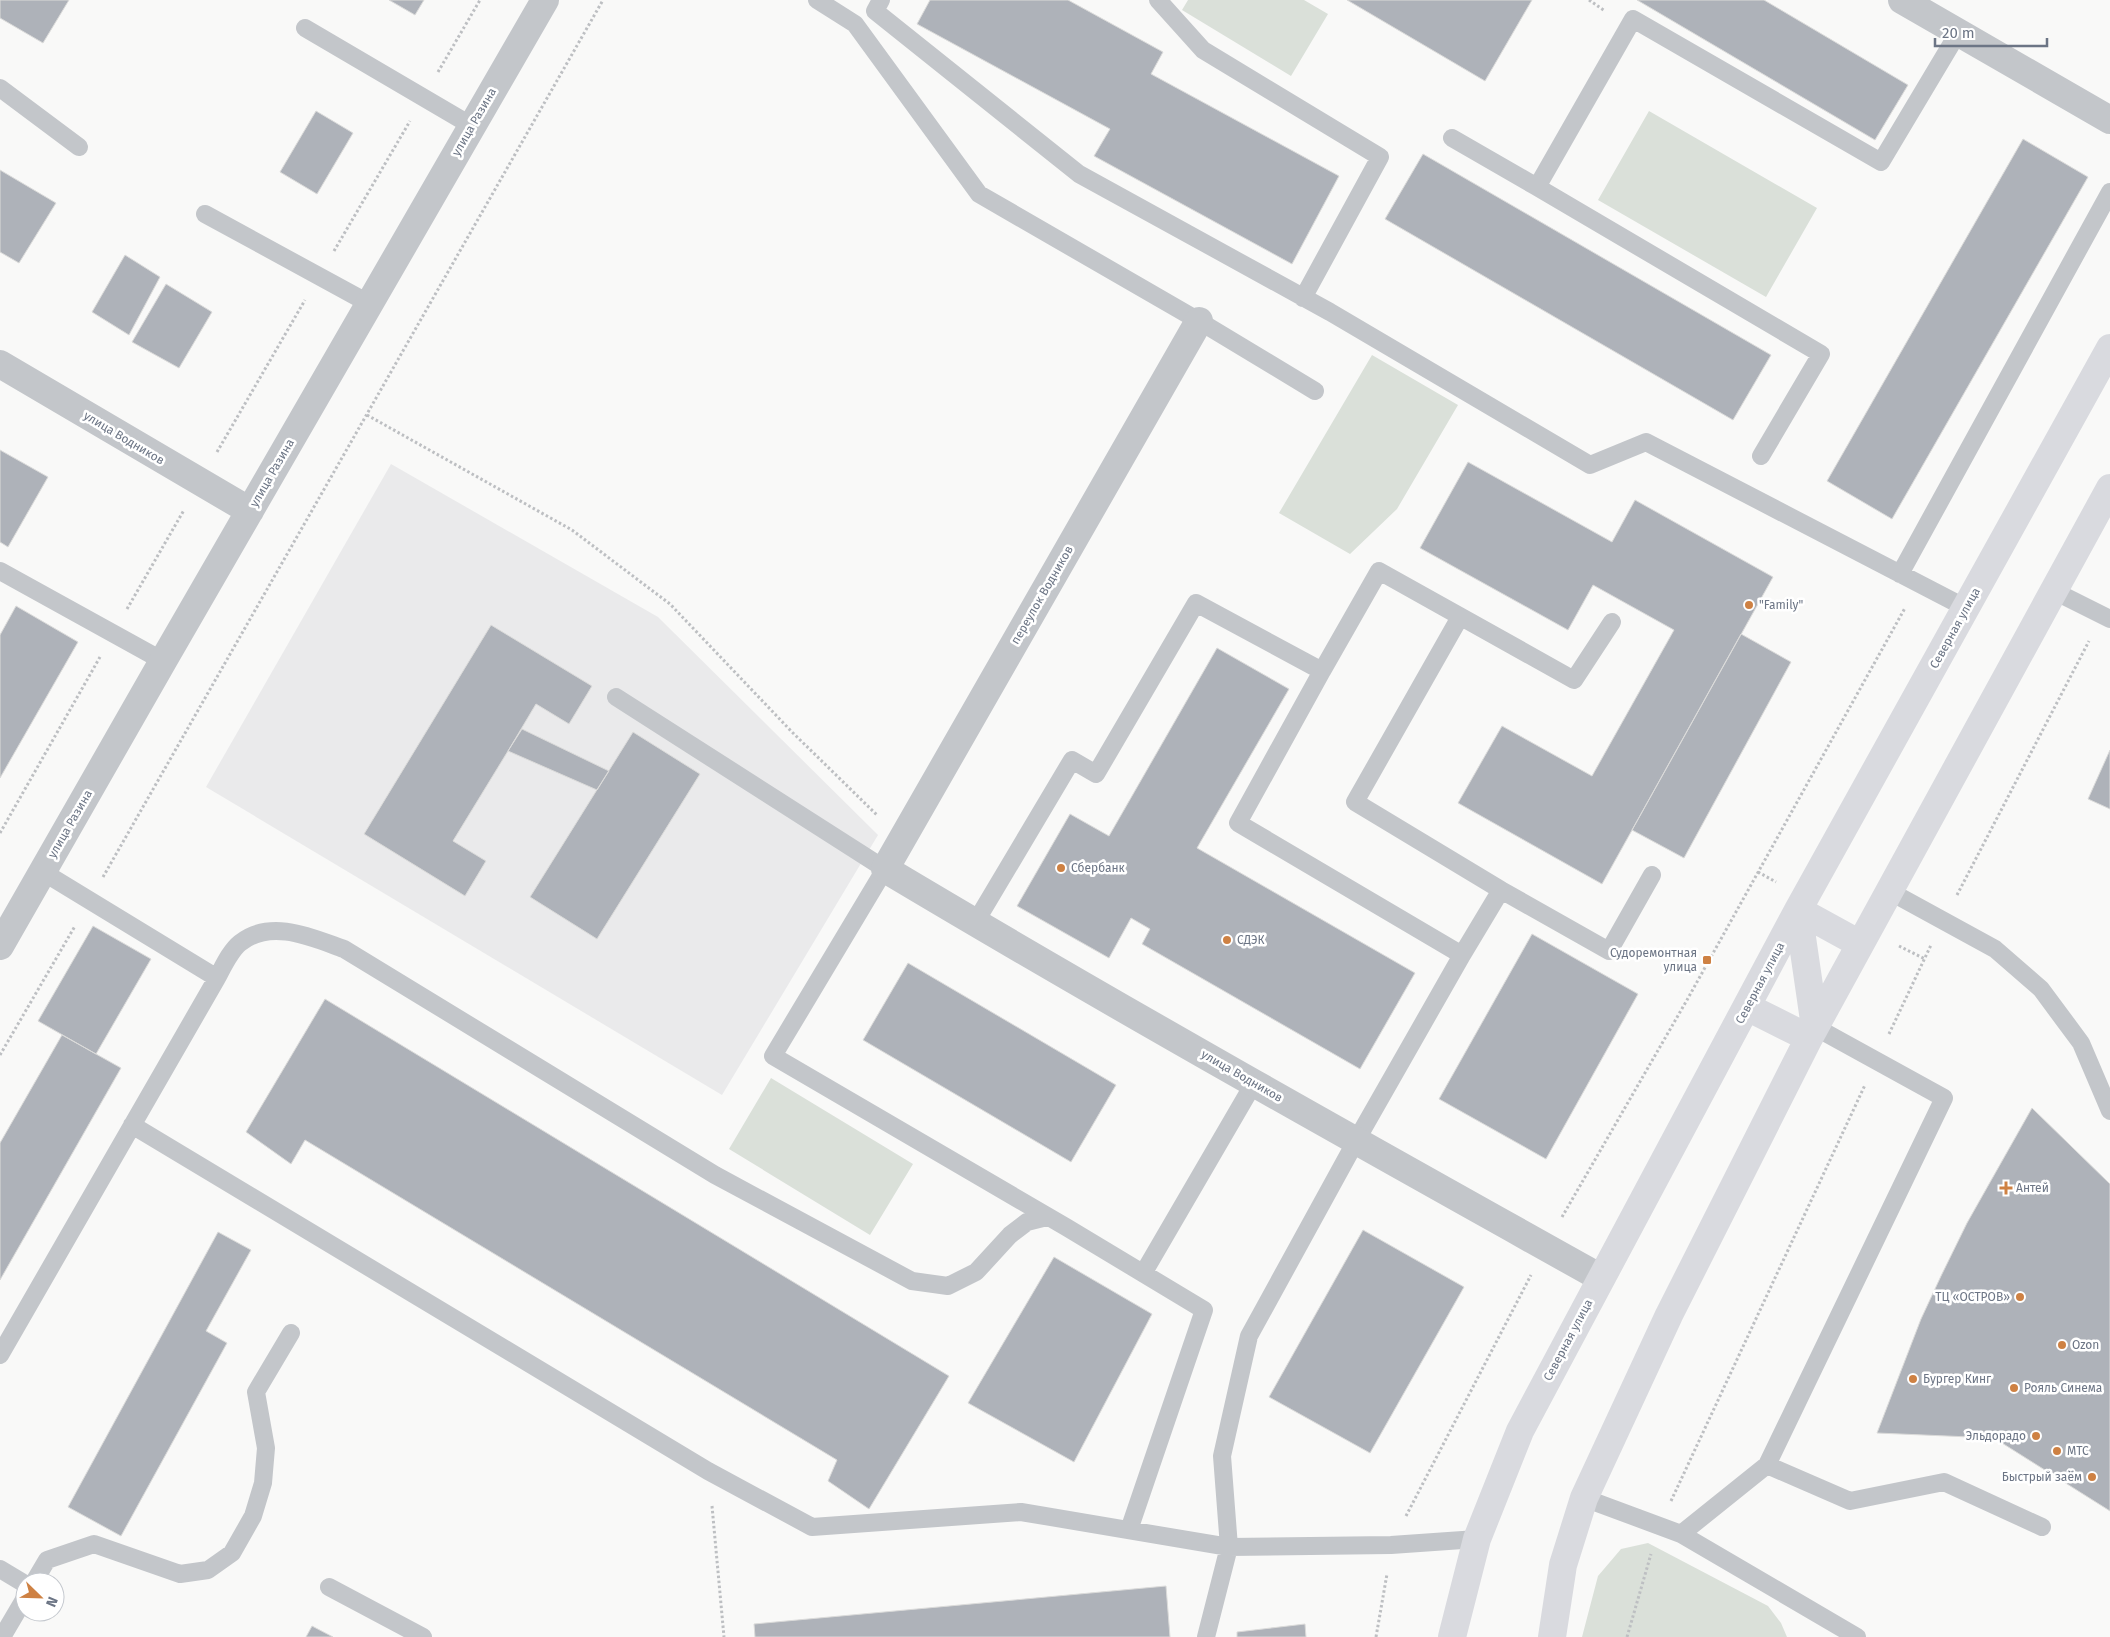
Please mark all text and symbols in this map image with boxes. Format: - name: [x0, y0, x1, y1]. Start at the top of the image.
- scale bar: [1935, 15, 2048, 47]
- text: 20 m: [1942, 24, 1975, 42]
- street label: улица Разина: [449, 85, 499, 159]
- street label: улица Водников: [81, 408, 167, 468]
- street label: улица Разина: [247, 436, 297, 510]
- street label: переулок Водников: [1008, 543, 1076, 647]
- street label: Северная улица: [1927, 585, 1983, 671]
- place label: "Family": [1759, 598, 1803, 612]
- marker: "Family": [1743, 599, 1755, 611]
- street label: улица Разина: [45, 787, 95, 861]
- place label: Сбербанк: [1071, 861, 1126, 875]
- marker: Сбербанк: [1055, 862, 1067, 874]
- place label: СДЭК: [1237, 933, 1265, 947]
- marker: СДЭК: [1221, 934, 1233, 946]
- street label: Северная улица: [1733, 940, 1787, 1026]
- place label: Судоремонтная улица: [1610, 946, 1697, 974]
- marker: Судоремонтная улица: [1701, 954, 1713, 966]
- street label: улица Водников: [1199, 1047, 1285, 1105]
- place label: Антей: [2016, 1181, 2049, 1195]
- marker: Антей: [2000, 1182, 2012, 1194]
- place label: ТЦ «ОСТРОВ»: [1935, 1290, 2010, 1304]
- marker: ТЦ «ОСТРОВ»: [2014, 1291, 2026, 1303]
- street label: Северная улица: [1541, 1297, 1595, 1383]
- place label: Ozon: [2072, 1338, 2099, 1352]
- marker: Ozon: [2056, 1339, 2068, 1351]
- place label: Бургер Кинг: [1923, 1372, 1992, 1386]
- marker: Бургер Кинг: [1907, 1373, 1919, 1385]
- place label: Рояль Синема: [2024, 1381, 2102, 1395]
- marker: Рояль Синема: [2008, 1382, 2020, 1394]
- place label: Эльдорадо: [1966, 1429, 2026, 1443]
- marker: Эльдорадо: [2030, 1430, 2042, 1442]
- place label: МТС: [2067, 1444, 2089, 1458]
- marker: МТС: [2051, 1445, 2063, 1457]
- place label: Быстрый заём: [2002, 1470, 2082, 1484]
- marker: Быстрый заём: [2086, 1471, 2098, 1483]
- north arrow: [15, 1572, 65, 1622]
- text: N: [42, 1594, 61, 1609]

